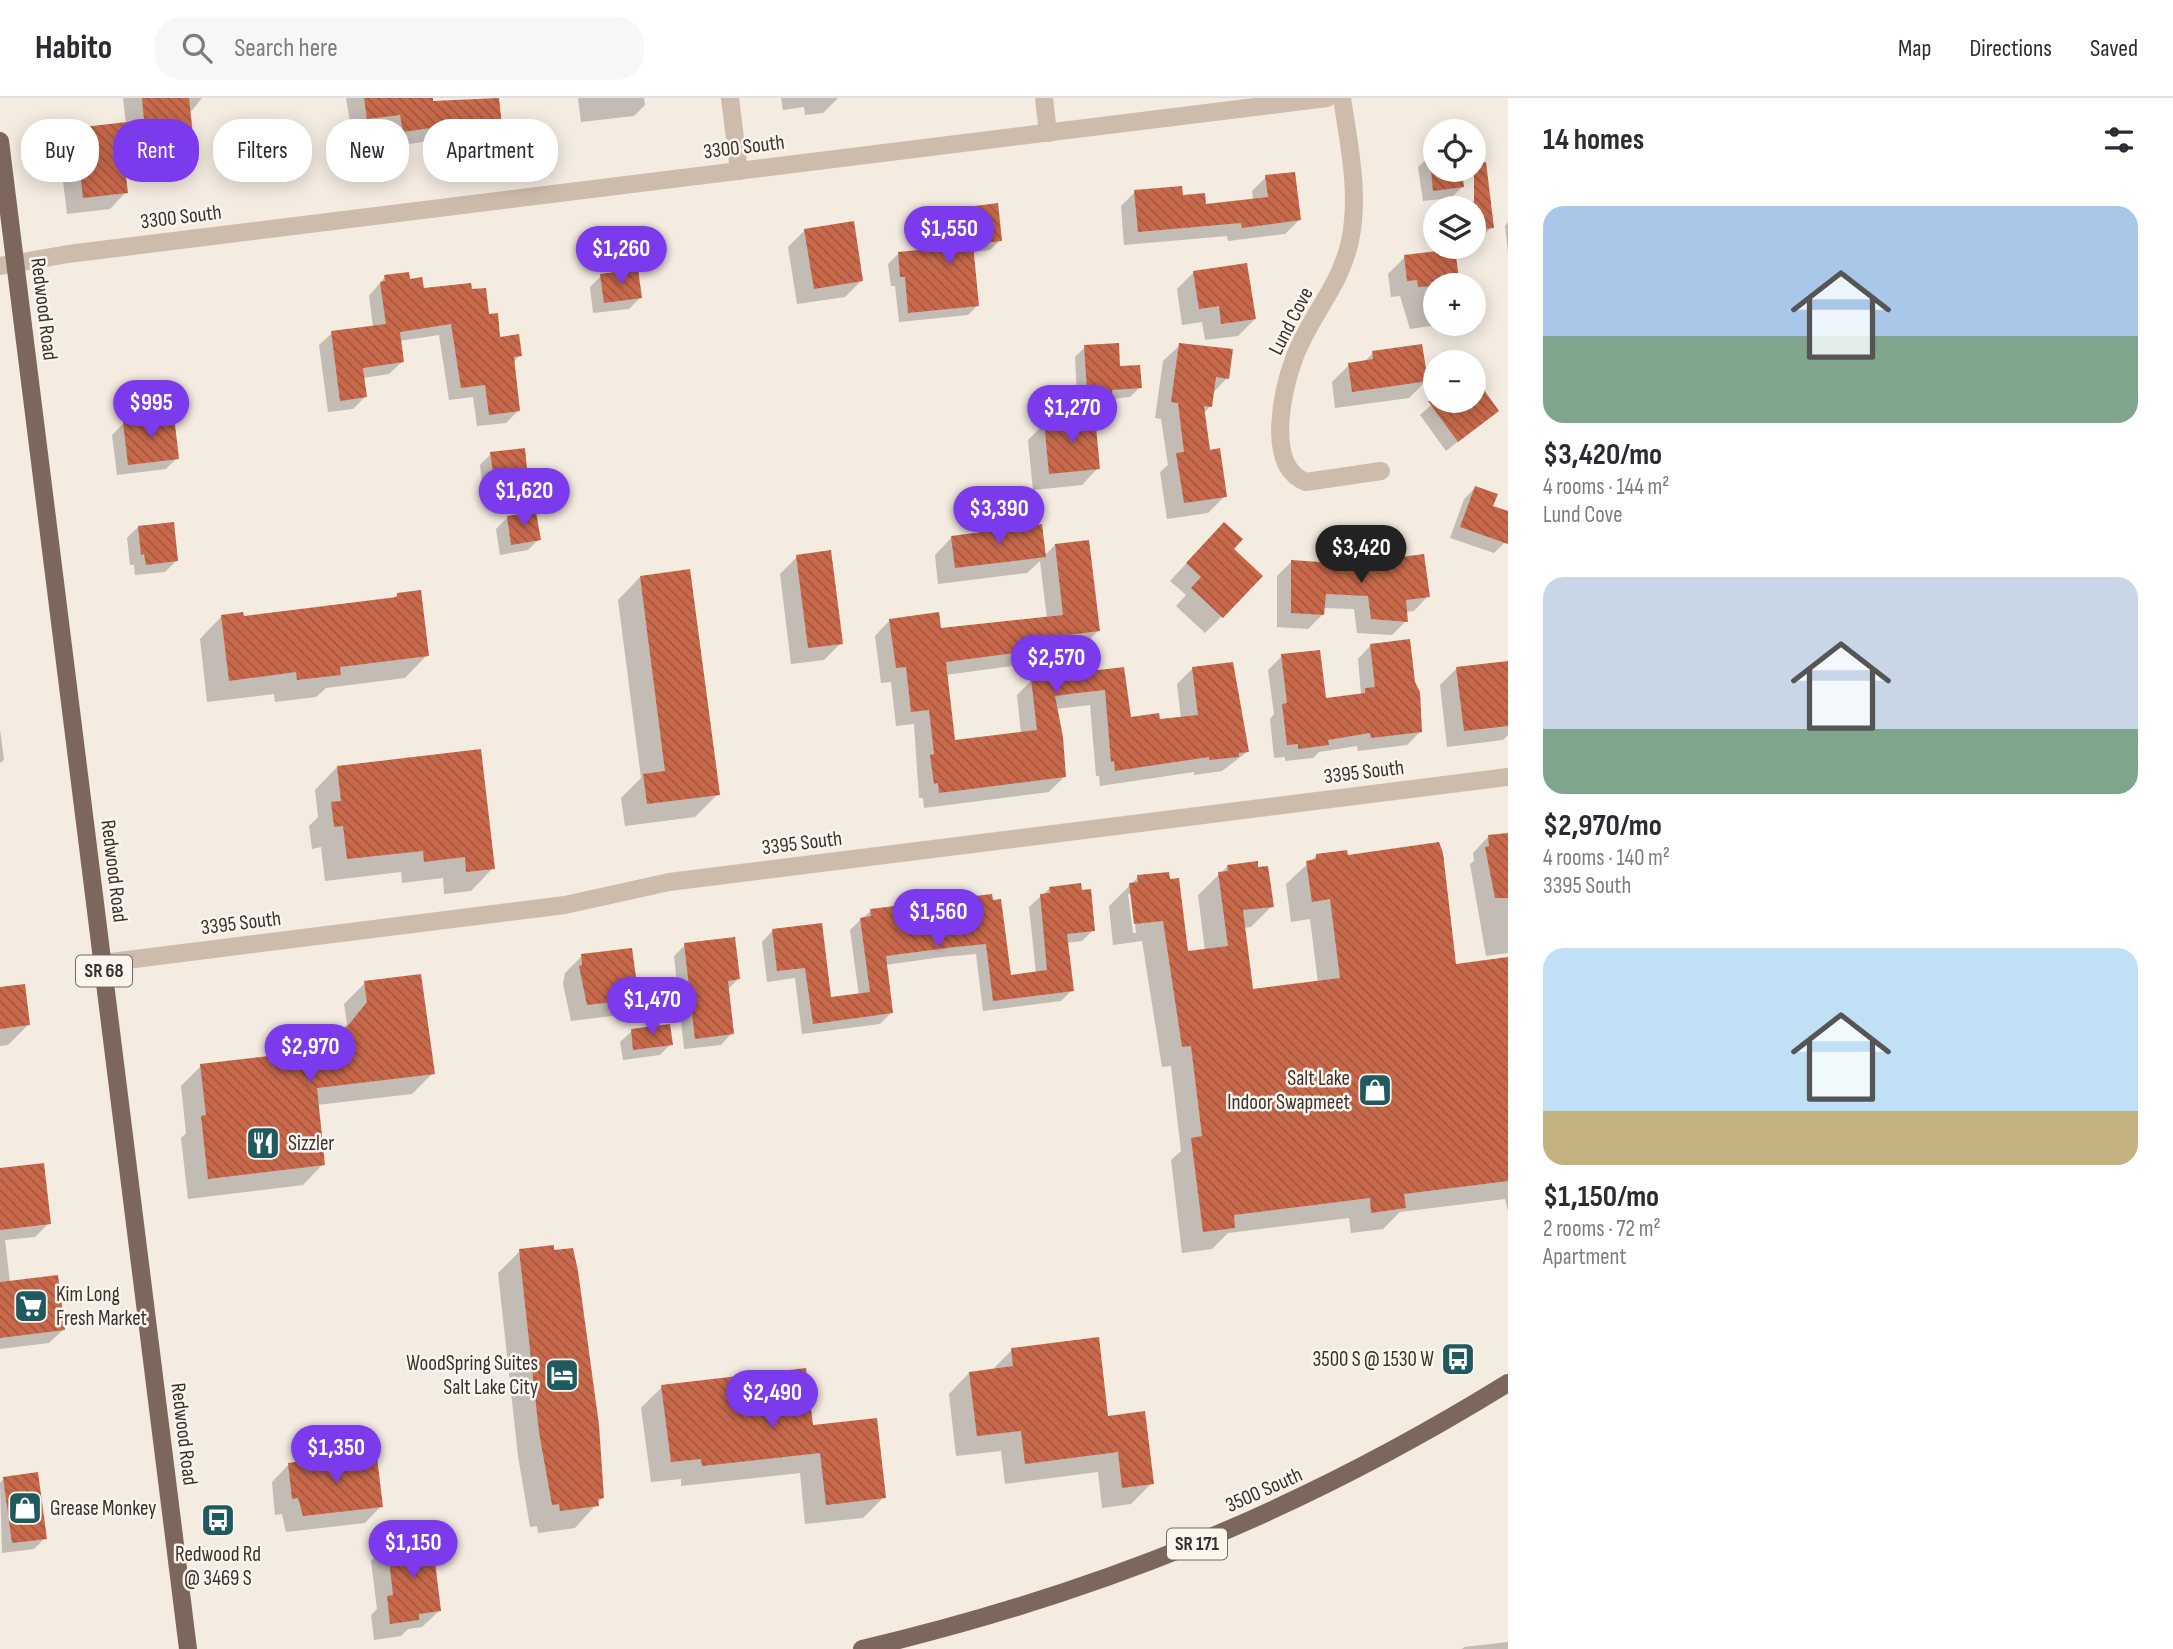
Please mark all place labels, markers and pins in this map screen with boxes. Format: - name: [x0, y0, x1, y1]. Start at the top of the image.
- pin: $1,550: [892, 206, 1006, 266]
- pin: $1,260: [564, 226, 678, 286]
- pin: $995: [110, 380, 192, 440]
- pin: $1,270: [1015, 386, 1129, 445]
- pin: $1,620: [467, 468, 581, 528]
- pin: $3,390: [942, 486, 1056, 546]
- pin: $3,420: [1304, 526, 1418, 585]
- pin: $2,570: [999, 636, 1113, 695]
- pin: $1,560: [881, 890, 995, 949]
- pin: $1,470: [595, 978, 709, 1037]
- pin: $2,970: [253, 1024, 367, 1084]
- place label: Salt Lake Indoor Swapmeet: [1227, 1066, 1350, 1115]
- shop icon: Salt Lake Indoor Swapmeet: [1356, 1071, 1394, 1109]
- restaurant icon: Sizzler: [244, 1124, 282, 1162]
- place label: Sizzler: [288, 1131, 334, 1156]
- place label: Kim Long Fresh Market: [56, 1282, 147, 1331]
- supermarket icon: Kim Long Fresh Market: [12, 1287, 50, 1325]
- bus stop icon: 3500 S @ 1530 W: [1439, 1340, 1477, 1378]
- place label: 3500 S @ 1530 W: [1312, 1347, 1434, 1372]
- place label: WoodSpring Suites Salt Lake City: [406, 1351, 538, 1400]
- hotel icon: WoodSpring Suites Salt Lake City: [543, 1356, 581, 1394]
- pin: $2,490: [715, 1370, 829, 1430]
- pin: $1,350: [279, 1426, 393, 1485]
- shop icon: Grease Monkey: [6, 1489, 44, 1527]
- place label: Grease Monkey: [50, 1496, 156, 1521]
- bus stop icon: Redwood Rd @ 3469 S: [199, 1501, 237, 1539]
- pin: $1,150: [356, 1520, 470, 1580]
- place label: Redwood Rd @ 3469 S: [175, 1542, 261, 1591]

